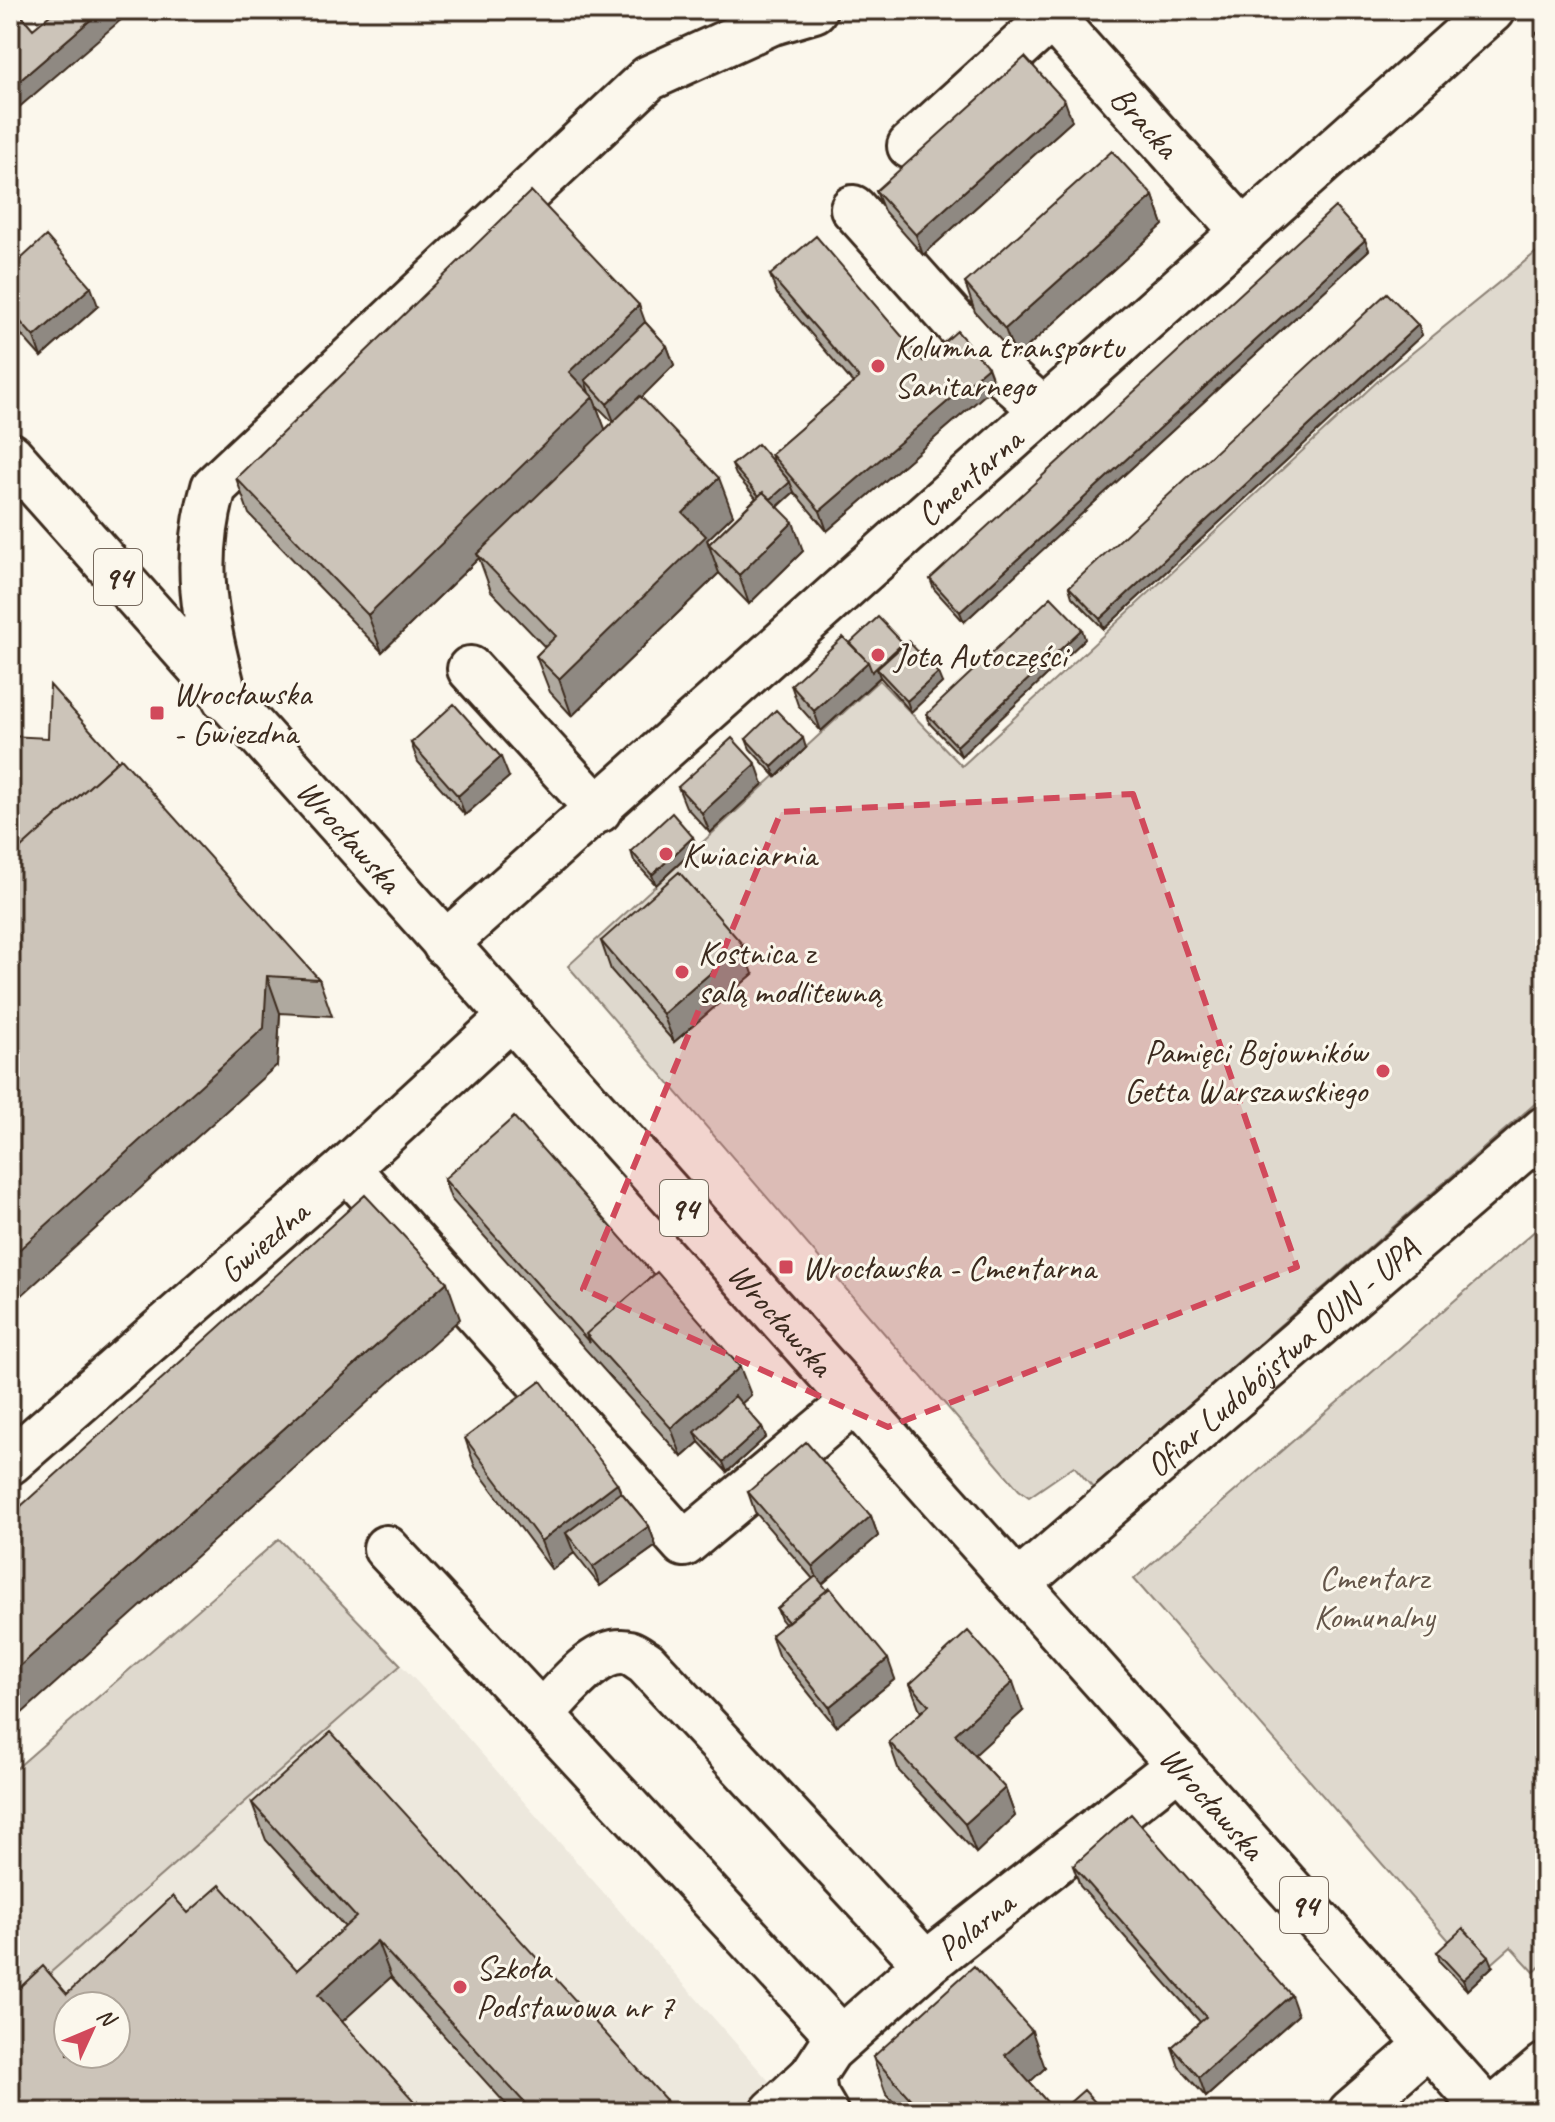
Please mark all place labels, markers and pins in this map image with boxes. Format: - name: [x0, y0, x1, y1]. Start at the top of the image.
- place label: Kolumna transportu Sanitarnego: [894, 325, 1126, 407]
- marker: Kolumna transportu Sanitarnego: [869, 357, 887, 375]
- place label: Jota Autoczęści: [892, 634, 1070, 677]
- marker: Jota Autoczęści: [869, 646, 887, 664]
- place label: Wrocławska - Gwiezdna: [173, 672, 313, 754]
- marker: Wrocławska - Gwiezdna: [148, 704, 166, 722]
- place label: Kwiaciarnia: [682, 833, 820, 876]
- marker: Kwiaciarnia: [657, 845, 675, 863]
- place label: Kostnica z salą modlitewną: [698, 931, 883, 1013]
- marker: Kostnica z salą modlitewną: [673, 963, 691, 981]
- place label: Pamięci Bojowników Getta Warszawskiego: [1124, 1030, 1369, 1112]
- marker: Pamięci Bojowników Getta Warszawskiego: [1374, 1062, 1392, 1080]
- place label: Wrocławska - Cmentarna: [802, 1246, 1098, 1289]
- marker: Wrocławska - Cmentarna: [777, 1258, 795, 1276]
- place label: Szkoła Podstawowa nr 7: [476, 1946, 676, 2028]
- marker: Szkoła Podstawowa nr 7: [451, 1978, 469, 1996]

